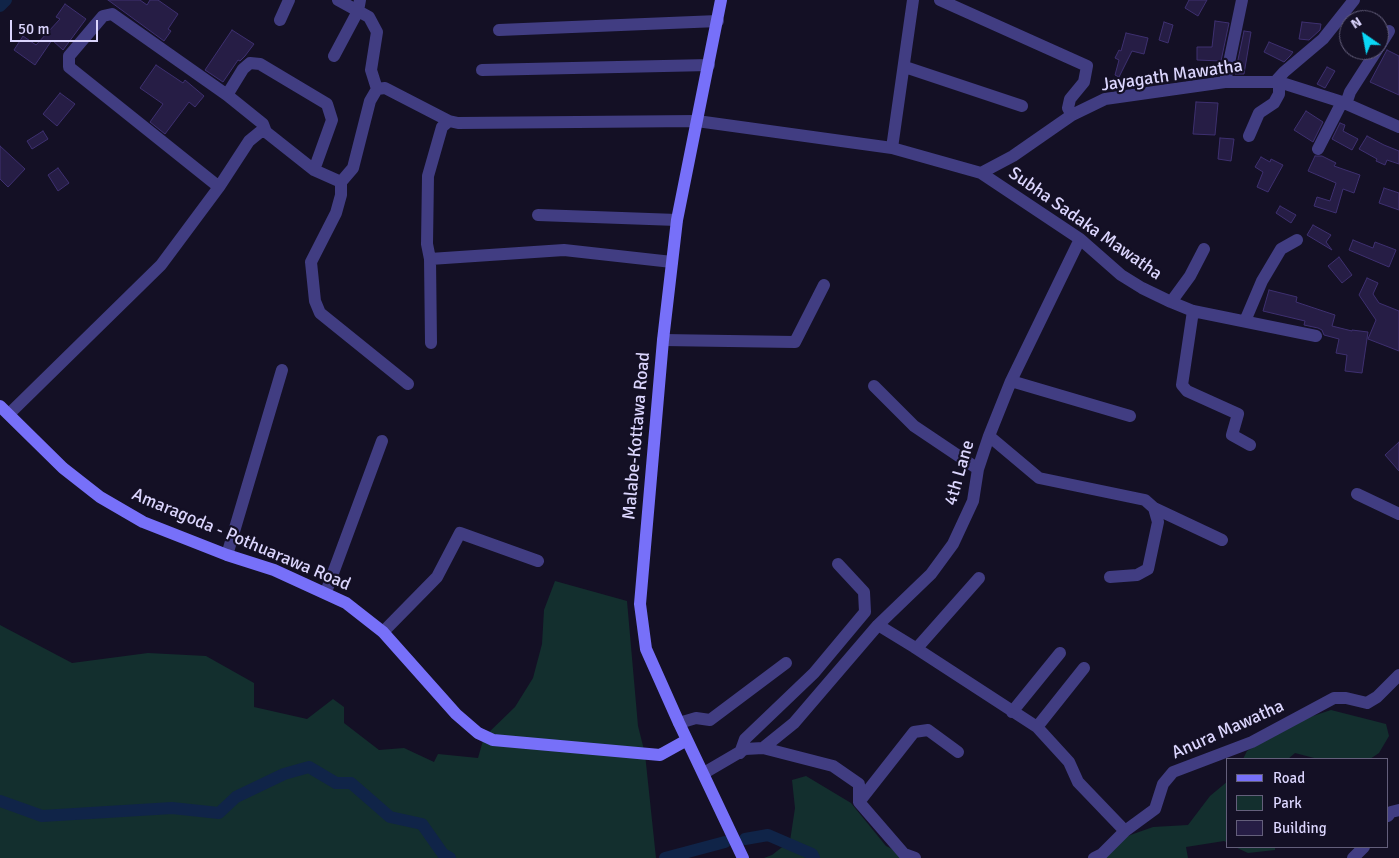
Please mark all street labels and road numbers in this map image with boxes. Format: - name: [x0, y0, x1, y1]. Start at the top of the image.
- street label: Jayagath Mawatha: [1100, 55, 1244, 97]
- street label: Subha Sadaka Mawatha: [1004, 163, 1166, 285]
- street label: Malabe-Kottawa Road: [619, 351, 655, 521]
- street label: 4th Lane: [940, 438, 980, 508]
- street label: Amaragoda - Pothuarawa Road: [128, 484, 354, 596]
- street label: Anura Mawatha: [1168, 696, 1288, 764]

